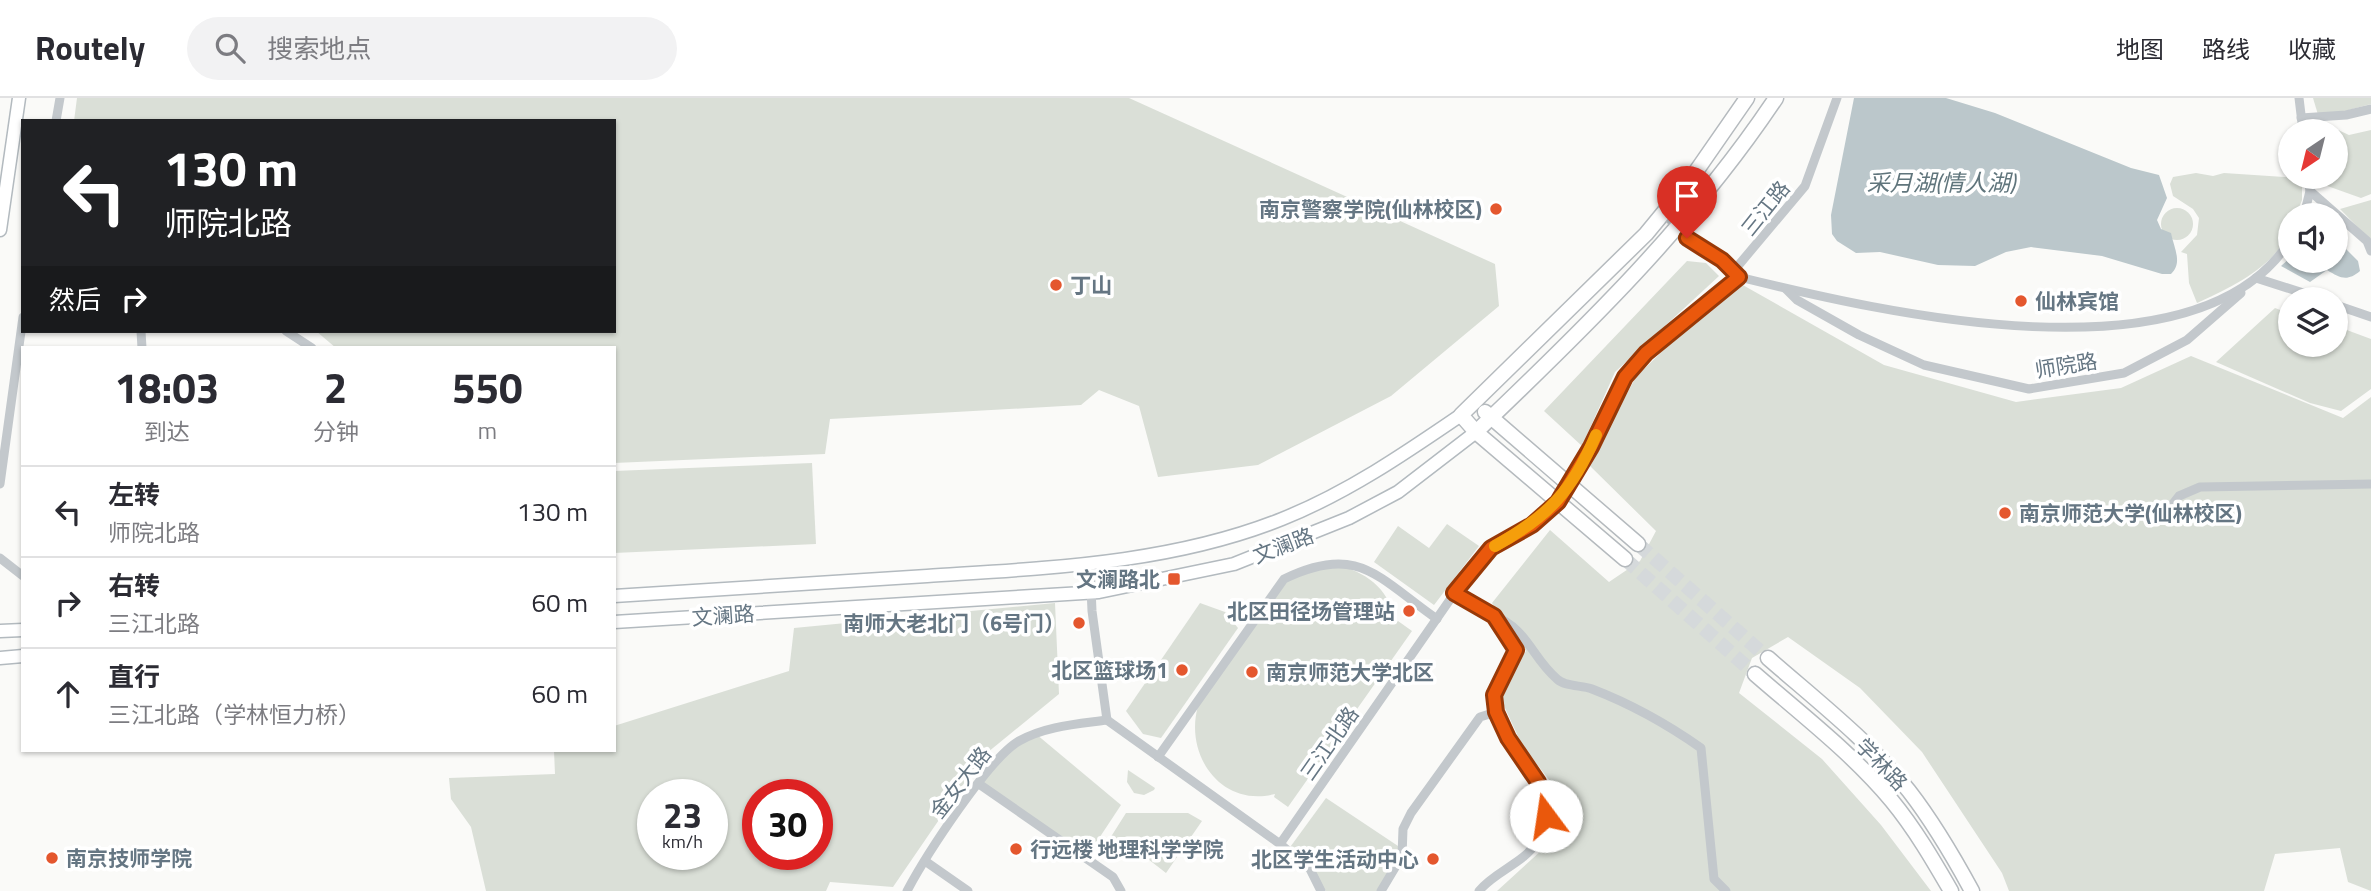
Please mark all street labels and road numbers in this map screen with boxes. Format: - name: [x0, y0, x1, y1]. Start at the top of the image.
- street label: 三江路: [1733, 173, 1797, 243]
- street label: 师院路: [2032, 344, 2100, 386]
- street label: 文澜路: [1248, 519, 1318, 571]
- street label: 文澜路: [690, 597, 756, 633]
- street label: 三江北路: [1292, 699, 1366, 787]
- street label: 学林路: [1849, 730, 1915, 798]
- street label: 金女大路: [922, 739, 998, 825]

